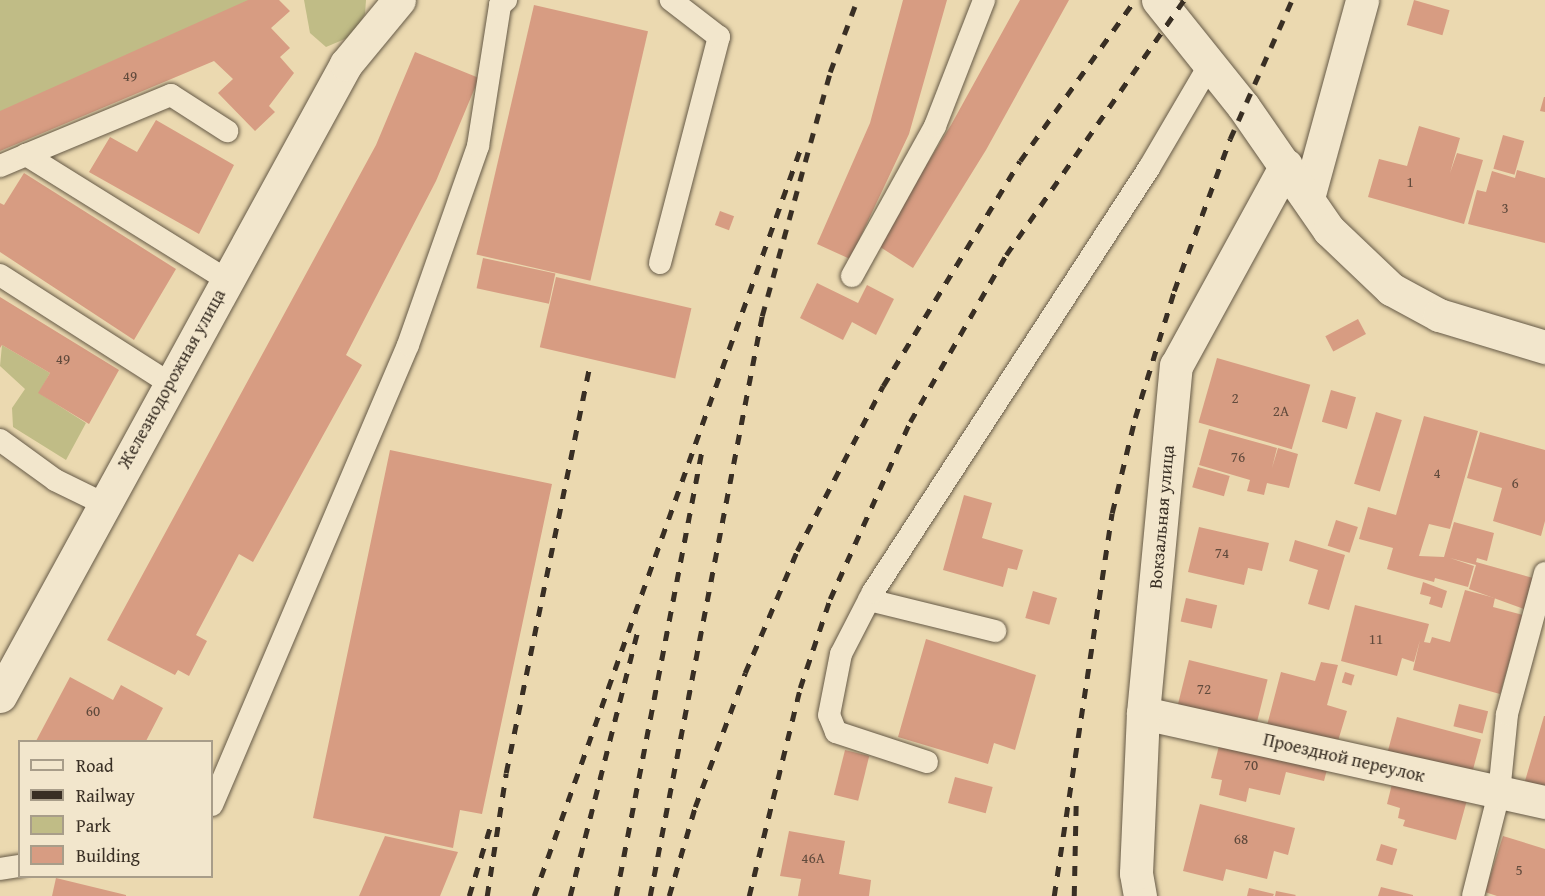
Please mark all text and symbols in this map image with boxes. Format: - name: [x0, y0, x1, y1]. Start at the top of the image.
- house number: 49: [123, 67, 137, 85]
- house number: 1: [1406, 173, 1414, 191]
- house number: 3: [1501, 199, 1509, 217]
- street label: Железнодорожная улица: [114, 285, 230, 473]
- house number: 49: [56, 350, 70, 368]
- house number: 2: [1231, 389, 1239, 407]
- house number: 2А: [1273, 402, 1289, 420]
- street label: Вокзальная улица: [1145, 444, 1179, 590]
- house number: 76: [1231, 448, 1245, 466]
- house number: 4: [1433, 464, 1441, 482]
- house number: 6: [1511, 474, 1519, 492]
- house number: 74: [1215, 544, 1229, 562]
- house number: 11: [1369, 630, 1383, 648]
- house number: 72: [1197, 680, 1211, 698]
- house number: 60: [86, 702, 100, 720]
- street label: Проездной переулок: [1261, 729, 1427, 787]
- legend: [18, 740, 213, 878]
- text: Road: [76, 752, 114, 779]
- house number: 70: [1244, 756, 1258, 774]
- text: Railway: [76, 782, 135, 809]
- text: Park: [76, 812, 111, 839]
- house number: 68: [1234, 830, 1248, 848]
- text: Building: [76, 842, 140, 869]
- house number: 46А: [801, 849, 825, 867]
- house number: 5: [1515, 861, 1523, 879]

